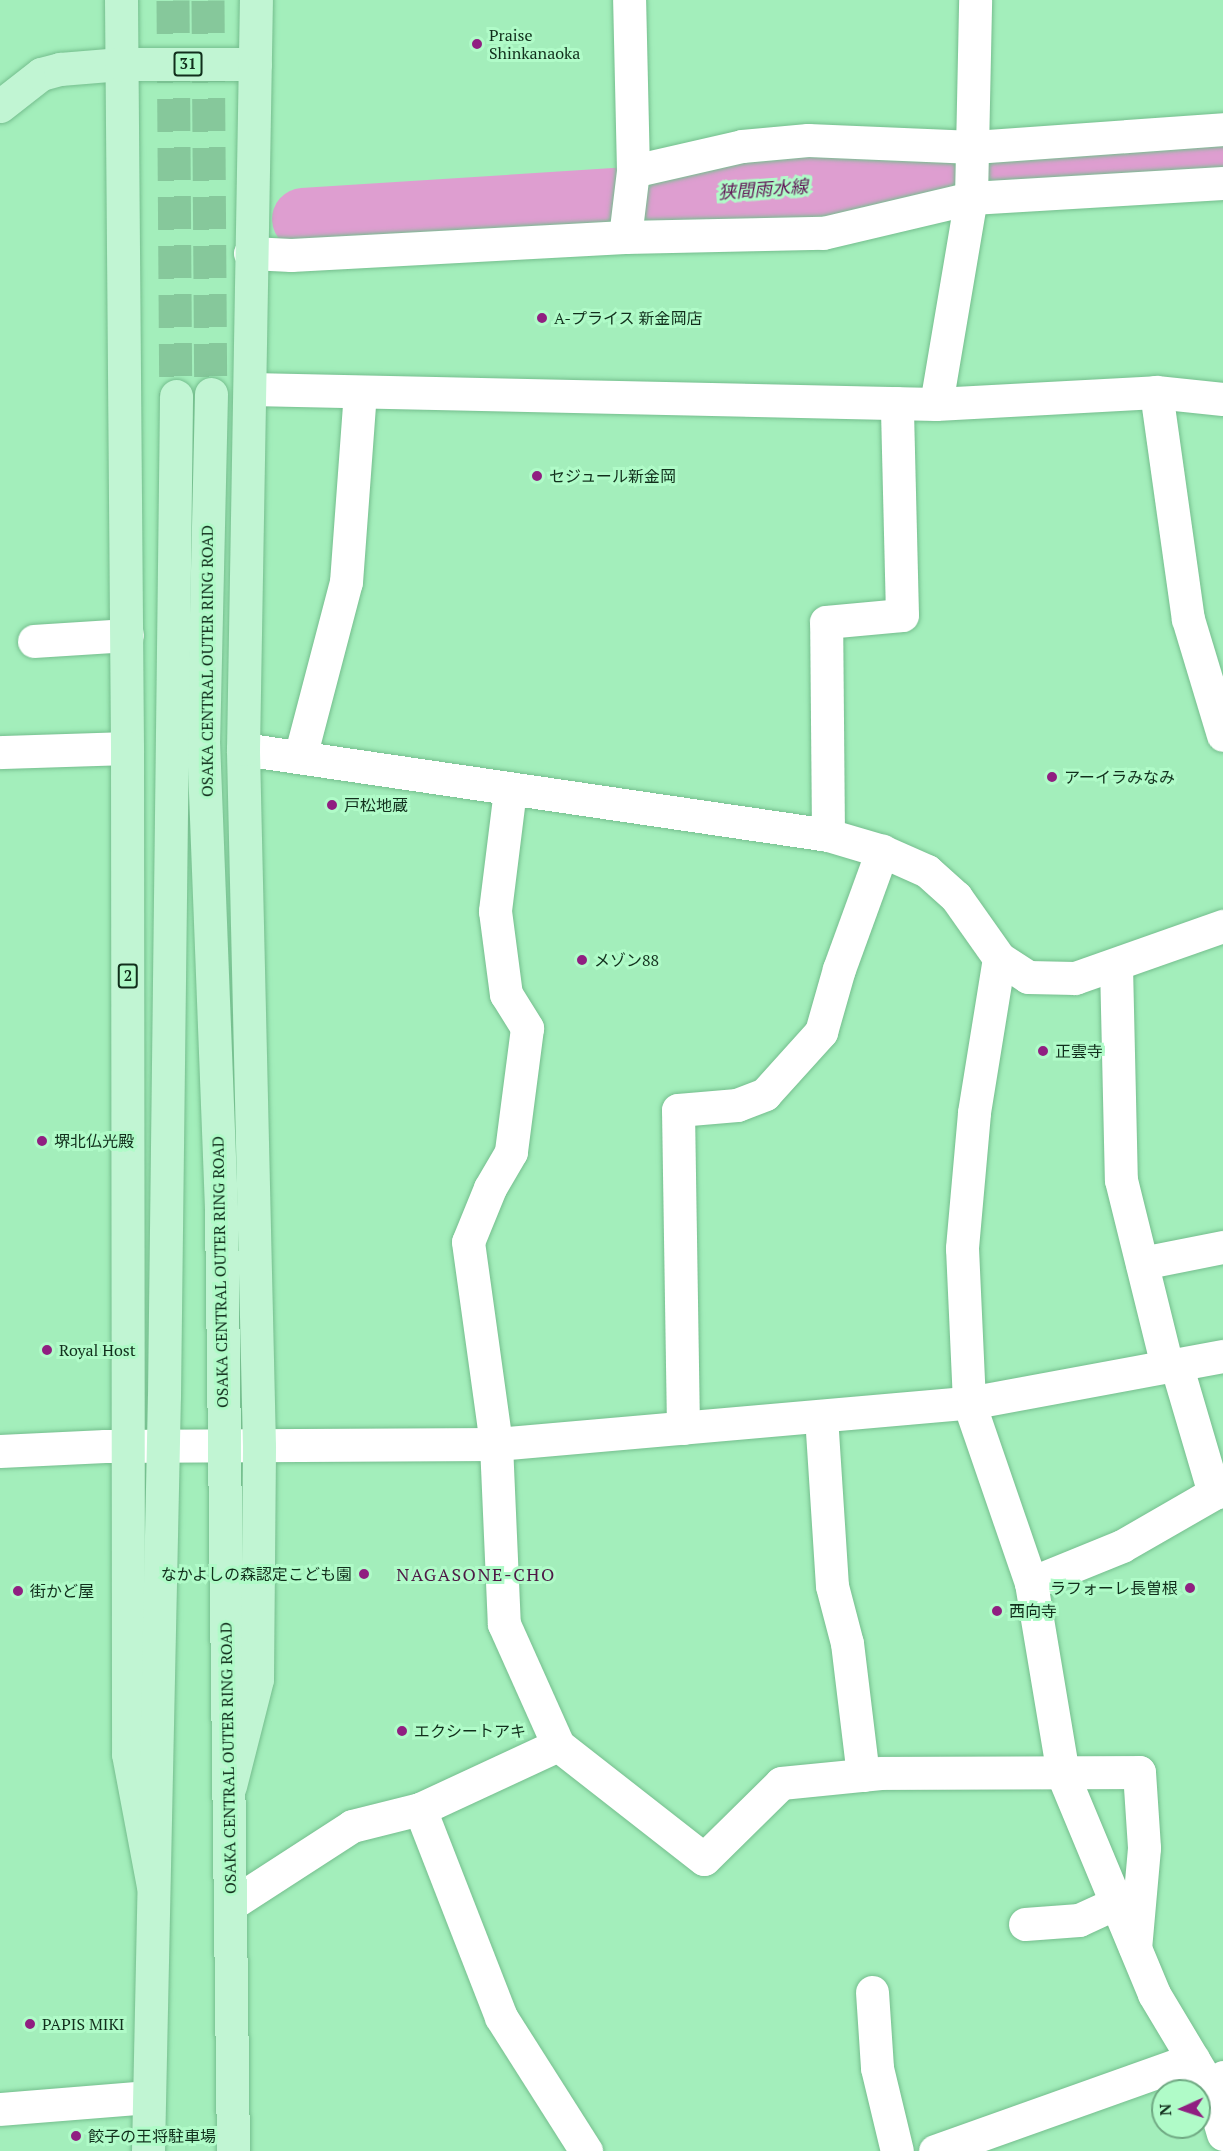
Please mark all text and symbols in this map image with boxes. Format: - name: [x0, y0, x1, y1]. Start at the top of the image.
- place label: Praise Shinkanaoka: [489, 25, 580, 63]
- marker: Praise Shinkanaoka: [470, 37, 484, 51]
- road number: 31: [173, 52, 203, 76]
- water label: 狭間雨水線: [717, 175, 809, 203]
- place label: A-プライス 新金岡店: [554, 308, 703, 328]
- marker: A-プライス 新金岡店: [535, 311, 549, 325]
- place label: セジュール新金岡: [549, 466, 677, 486]
- marker: セジュール新金岡: [530, 469, 544, 483]
- street label: OSAKA CENTRAL OUTER RING ROAD: [197, 525, 217, 797]
- place label: アーイラみなみ: [1064, 767, 1175, 787]
- marker: アーイラみなみ: [1045, 770, 1059, 784]
- place label: 戸松地蔵: [344, 795, 408, 815]
- marker: 戸松地蔵: [325, 798, 339, 812]
- place label: メゾン88: [594, 950, 659, 970]
- marker: メゾン88: [575, 953, 589, 967]
- road number: 2: [118, 964, 138, 988]
- place label: 正雲寺: [1055, 1041, 1103, 1061]
- marker: 正雲寺: [1036, 1044, 1050, 1058]
- place label: 堺北仏光殿: [54, 1131, 134, 1151]
- marker: 堺北仏光殿: [35, 1134, 49, 1148]
- street label: OSAKA CENTRAL OUTER RING ROAD: [208, 1136, 232, 1408]
- place label: Royal Host: [59, 1340, 136, 1360]
- marker: Royal Host: [40, 1343, 54, 1357]
- district label: NAGASONE-CHO: [396, 1563, 556, 1585]
- place label: なかよしの森認定こども園: [160, 1564, 352, 1584]
- marker: なかよしの森認定こども園: [357, 1567, 371, 1581]
- place label: ラフォーレ長曽根: [1050, 1578, 1178, 1598]
- place label: 街かど屋: [30, 1581, 94, 1601]
- marker: ラフォーレ長曽根: [1183, 1581, 1197, 1595]
- marker: 街かど屋: [11, 1584, 25, 1598]
- place label: 西向寺: [1009, 1601, 1057, 1621]
- marker: 西向寺: [990, 1604, 1004, 1618]
- street label: OSAKA CENTRAL OUTER RING ROAD: [216, 1622, 240, 1894]
- place label: エクシートアキ: [414, 1721, 526, 1741]
- marker: エクシートアキ: [395, 1724, 409, 1738]
- place label: PAPIS MIKI: [42, 2014, 124, 2034]
- marker: PAPIS MIKI: [23, 2017, 37, 2031]
- north arrow: [1151, 2079, 1211, 2139]
- text: N: [1154, 2103, 1176, 2116]
- place label: 餃子の王将駐車場: [88, 2126, 216, 2146]
- marker: 餃子の王将駐車場: [69, 2129, 83, 2143]

